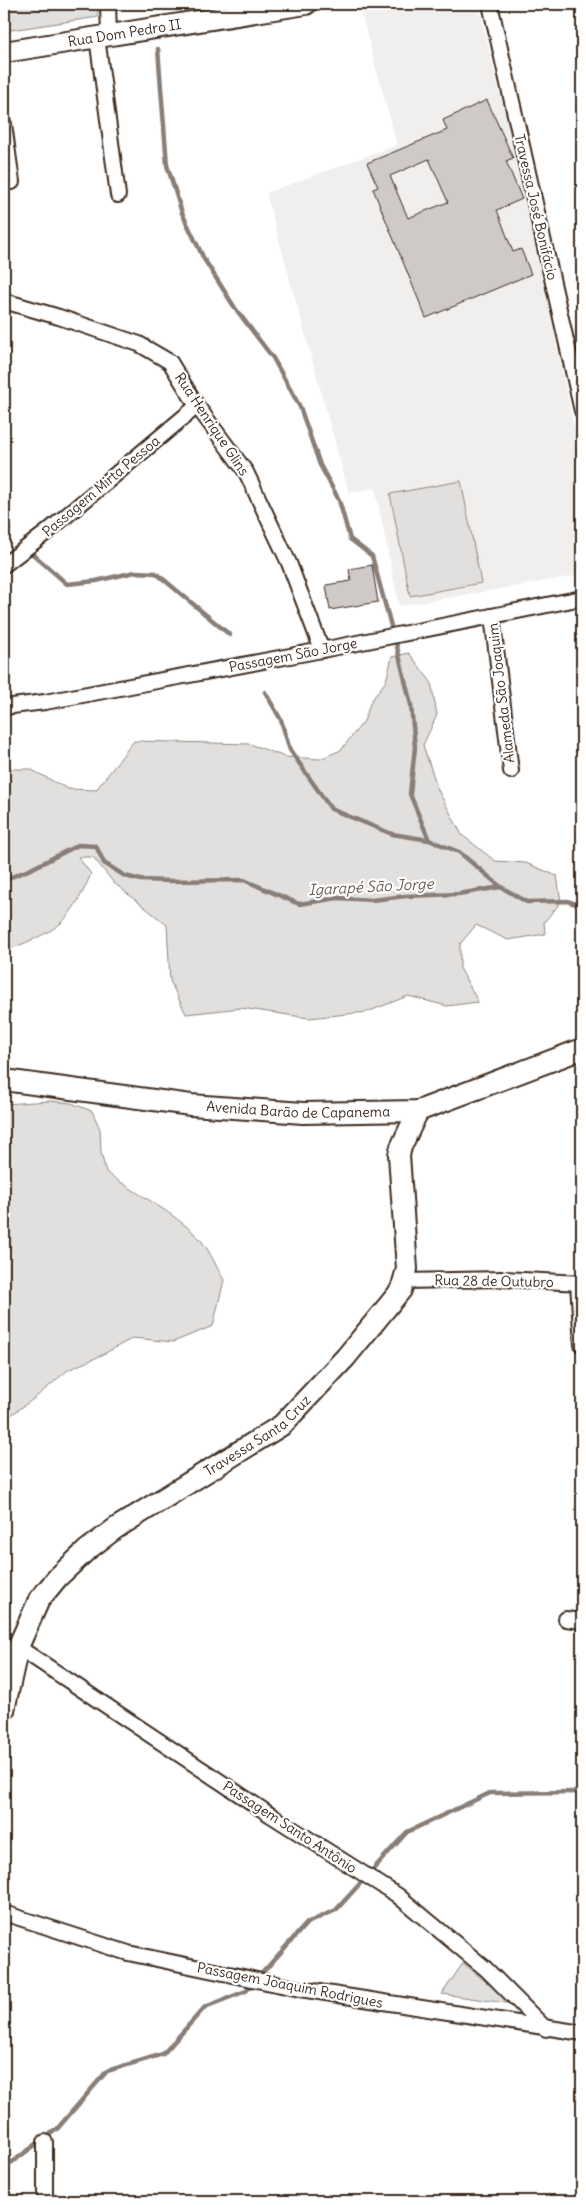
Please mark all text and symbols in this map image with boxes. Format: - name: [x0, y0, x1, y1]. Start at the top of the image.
- street label: Rua Dom Pedro II: [67, 15, 182, 51]
- street label: Travessa José Bonifácio: [510, 132, 562, 282]
- street label: Rua Henrique Glins: [171, 369, 253, 479]
- street label: Passagem Mirta Pessoa: [39, 432, 163, 540]
- street label: Alameda São Joaquim: [483, 622, 519, 764]
- street label: Passagem São Jorge: [227, 634, 359, 676]
- water label: Igarapé São Jorge: [308, 874, 435, 899]
- street label: Avenida Barão de Capanema: [206, 1097, 390, 1122]
- street label: Rua 28 de Outubro: [434, 1271, 554, 1291]
- street label: Travessa Santa Cruz: [201, 1391, 315, 1480]
- street label: Passagem Santo Antônio: [220, 1777, 360, 1877]
- street label: Passagem Joaquim Rodrigues: [196, 1958, 384, 2012]

